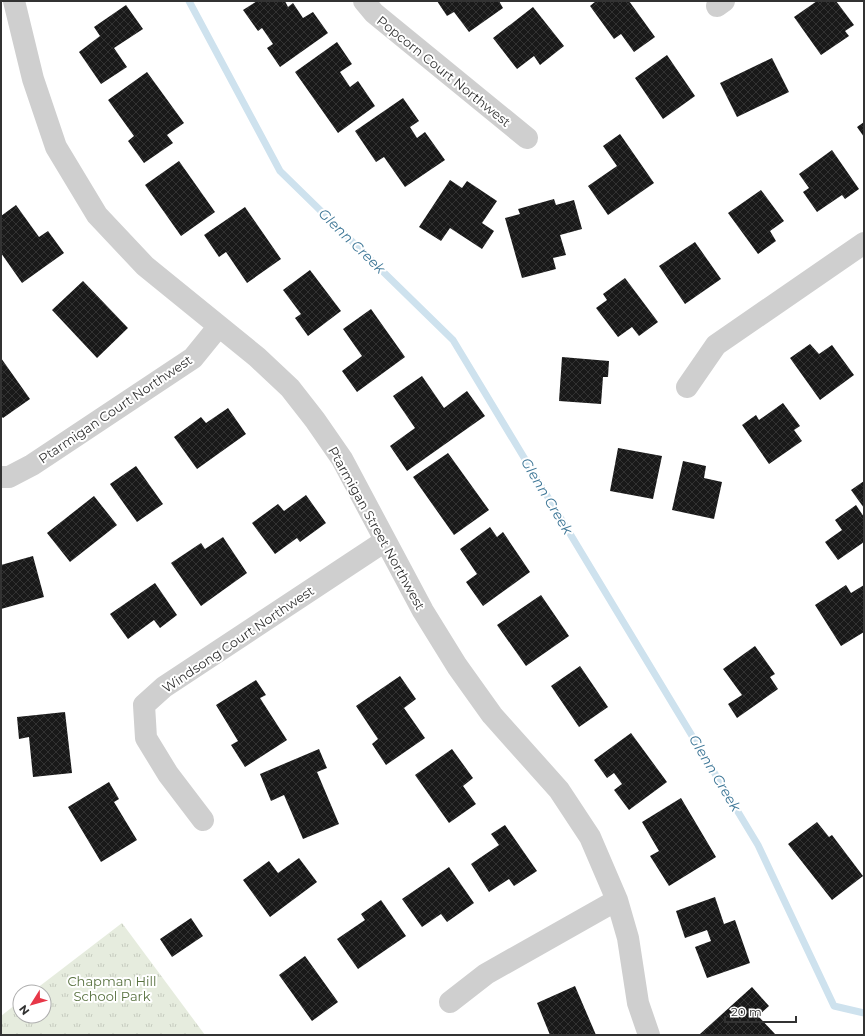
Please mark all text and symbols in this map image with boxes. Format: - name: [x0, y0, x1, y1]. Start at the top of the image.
- street label: Popcorn Court Northwest: [374, 12, 514, 130]
- water label: Glenn Creek: [315, 205, 390, 278]
- street label: Ptarmigan Court Northwest: [35, 351, 195, 467]
- street label: Ptarmigan Street Northwest: [325, 443, 429, 613]
- water label: Glenn Creek: [517, 454, 577, 538]
- street label: Windsong Court Northwest: [159, 582, 317, 696]
- water label: Glenn Creek: [685, 731, 745, 815]
- park label: Chapman Hill School Park: [67, 973, 157, 1004]
- north arrow: [12, 984, 52, 1024]
- scale bar: [725, 998, 796, 1024]
- text: N: [16, 1002, 32, 1018]
- text: 20 m: [731, 1004, 762, 1019]

